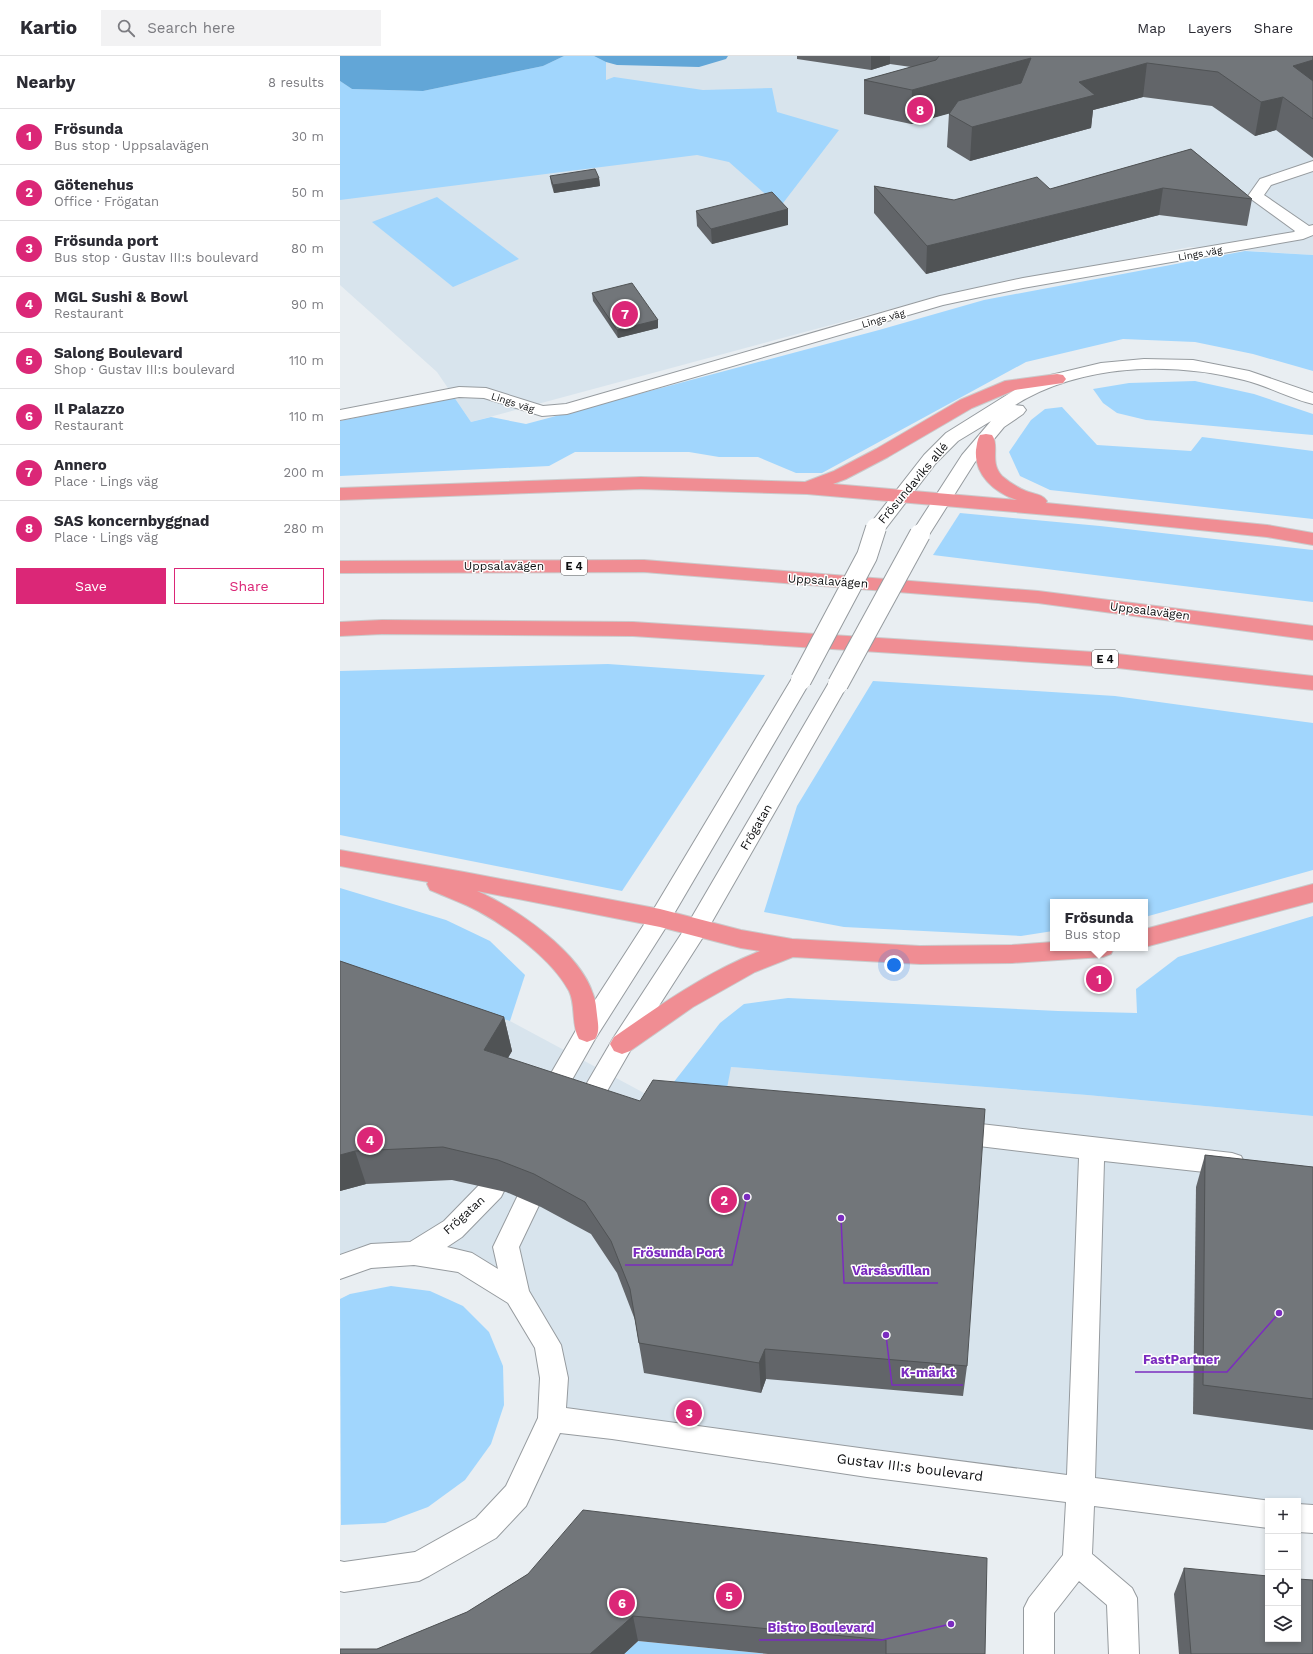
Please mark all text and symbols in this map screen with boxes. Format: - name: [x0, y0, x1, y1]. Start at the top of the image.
- search box: [101, 10, 381, 46]
- text: Kartio: [20, 16, 77, 39]
- icon: search: [115, 17, 137, 39]
- text: Search here: [147, 19, 235, 37]
- text: Map: [1137, 20, 1166, 36]
- text: Layers: [1188, 20, 1232, 36]
- text: Share: [1254, 20, 1293, 36]
- text: Nearby: [16, 72, 75, 92]
- text: 8 results: [268, 75, 324, 90]
- pin: 8: [907, 95, 933, 125]
- text: Frösunda: [54, 120, 123, 138]
- text: 1: [26, 129, 32, 144]
- text: 30 m: [292, 129, 324, 144]
- text: Bus stop · Uppsalavägen: [54, 138, 209, 153]
- text: Götenehus: [54, 176, 134, 194]
- text: 2: [25, 185, 33, 200]
- text: 50 m: [292, 185, 324, 200]
- text: Office · Frögatan: [54, 194, 159, 209]
- text: Frösunda port: [54, 232, 158, 250]
- text: 3: [25, 241, 33, 256]
- text: 80 m: [291, 241, 324, 256]
- street label: Lings väg: [1177, 244, 1224, 263]
- text: Bus stop · Gustav III:s boulevard: [54, 250, 259, 265]
- text: MGL Sushi & Bowl: [54, 288, 188, 306]
- text: 4: [25, 297, 33, 312]
- text: 90 m: [291, 297, 324, 312]
- pin: 7: [612, 299, 638, 329]
- text: Restaurant: [54, 306, 124, 321]
- street label: Lings väg: [860, 307, 907, 330]
- text: Salong Boulevard: [54, 344, 183, 362]
- text: 5: [25, 353, 33, 368]
- text: 110 m: [289, 353, 324, 368]
- text: Shop · Gustav III:s boulevard: [54, 362, 235, 377]
- street label: Lings väg: [490, 390, 536, 415]
- text: Il Palazzo: [54, 400, 125, 418]
- text: 6: [25, 409, 33, 424]
- text: 110 m: [289, 409, 324, 424]
- text: Restaurant: [54, 418, 124, 433]
- street label: Frösundaviks allé: [875, 440, 951, 526]
- text: Annero: [54, 456, 107, 474]
- text: 7: [25, 465, 33, 480]
- text: 200 m: [283, 465, 324, 480]
- text: Place · Lings väg: [54, 474, 158, 489]
- text: SAS koncernbyggnad: [54, 512, 209, 530]
- text: 8: [25, 521, 33, 536]
- text: 280 m: [284, 521, 324, 536]
- text: Place · Lings väg: [54, 530, 158, 545]
- road number: E 4: [561, 557, 587, 575]
- street label: Uppsalavägen: [464, 559, 544, 573]
- button: Save: [16, 568, 166, 604]
- button: Share: [174, 568, 324, 604]
- street label: Uppsalavägen: [787, 571, 869, 591]
- street label: Uppsalavägen: [1109, 599, 1191, 623]
- road number: E 4: [1092, 650, 1118, 668]
- street label: Frögatan: [737, 801, 775, 853]
- popup: [1050, 899, 1148, 951]
- text: Frösunda: [1065, 909, 1133, 927]
- text: Bus stop: [1065, 927, 1121, 942]
- your location: [884, 955, 904, 975]
- pin: 1: [1086, 964, 1112, 994]
- pin: 4: [357, 1125, 383, 1155]
- pin: 2: [711, 1185, 737, 1215]
- street label: Frögatan: [440, 1193, 488, 1237]
- callout: Frösunda Port: [625, 1240, 732, 1265]
- text: Frösunda Port: [633, 1245, 724, 1260]
- callout: Värsåsvillan: [844, 1258, 938, 1283]
- text: Värsåsvillan: [852, 1263, 930, 1278]
- callout: FastPartner: [1135, 1347, 1227, 1372]
- text: FastPartner: [1143, 1352, 1219, 1367]
- callout: K-märkt: [892, 1360, 963, 1385]
- text: K-märkt: [901, 1365, 955, 1380]
- pin: 3: [676, 1398, 702, 1428]
- street label: Gustav III:s boulevard: [836, 1450, 984, 1484]
- map controls: [1265, 1498, 1301, 1642]
- button: +: [1265, 1498, 1301, 1534]
- button: −: [1265, 1534, 1301, 1570]
- button: locate: [1265, 1570, 1301, 1606]
- pin: 5: [716, 1581, 742, 1611]
- pin: 6: [609, 1588, 635, 1618]
- button: layers: [1265, 1606, 1301, 1642]
- callout: Bistro Boulevard: [759, 1615, 882, 1640]
- text: Bistro Boulevard: [768, 1620, 874, 1635]

